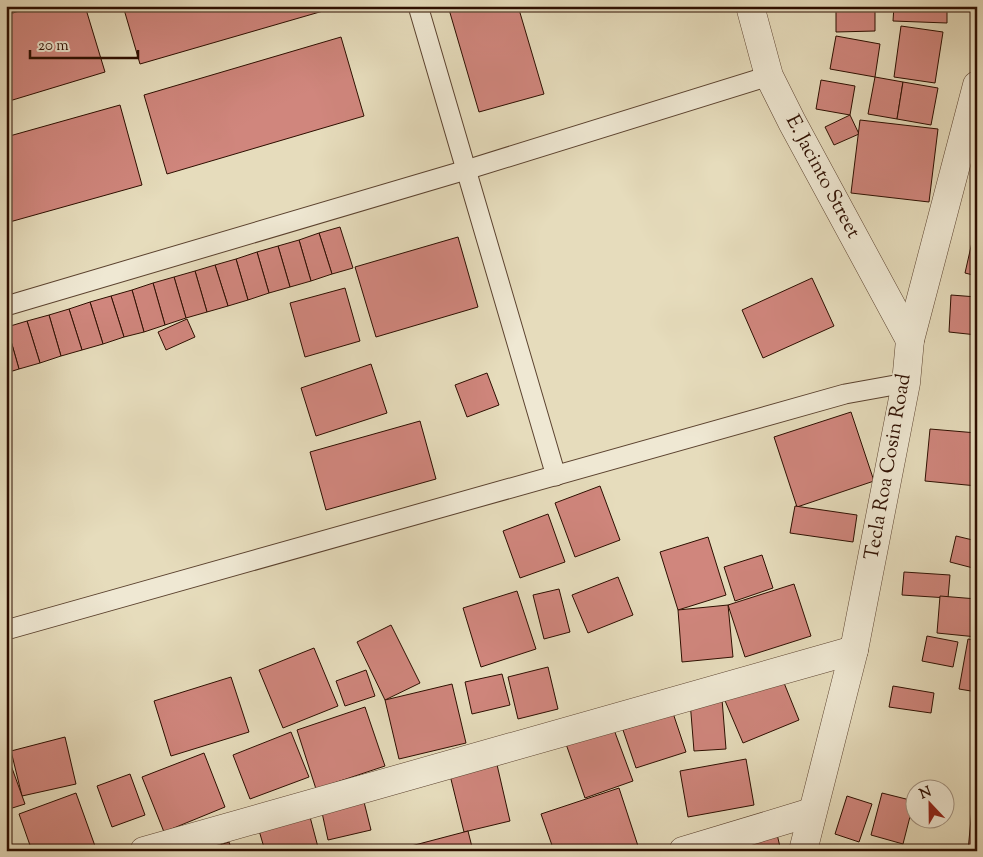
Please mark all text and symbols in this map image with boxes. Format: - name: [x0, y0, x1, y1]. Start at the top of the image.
- scale bar: [30, 28, 138, 60]
- text: 20 m: [38, 36, 69, 57]
- street label: E. Jacinto Street: [777, 110, 867, 244]
- street label: Tecla Roa Cosin Road: [858, 371, 920, 563]
- north arrow: [906, 780, 956, 830]
- text: N: [917, 782, 935, 805]

